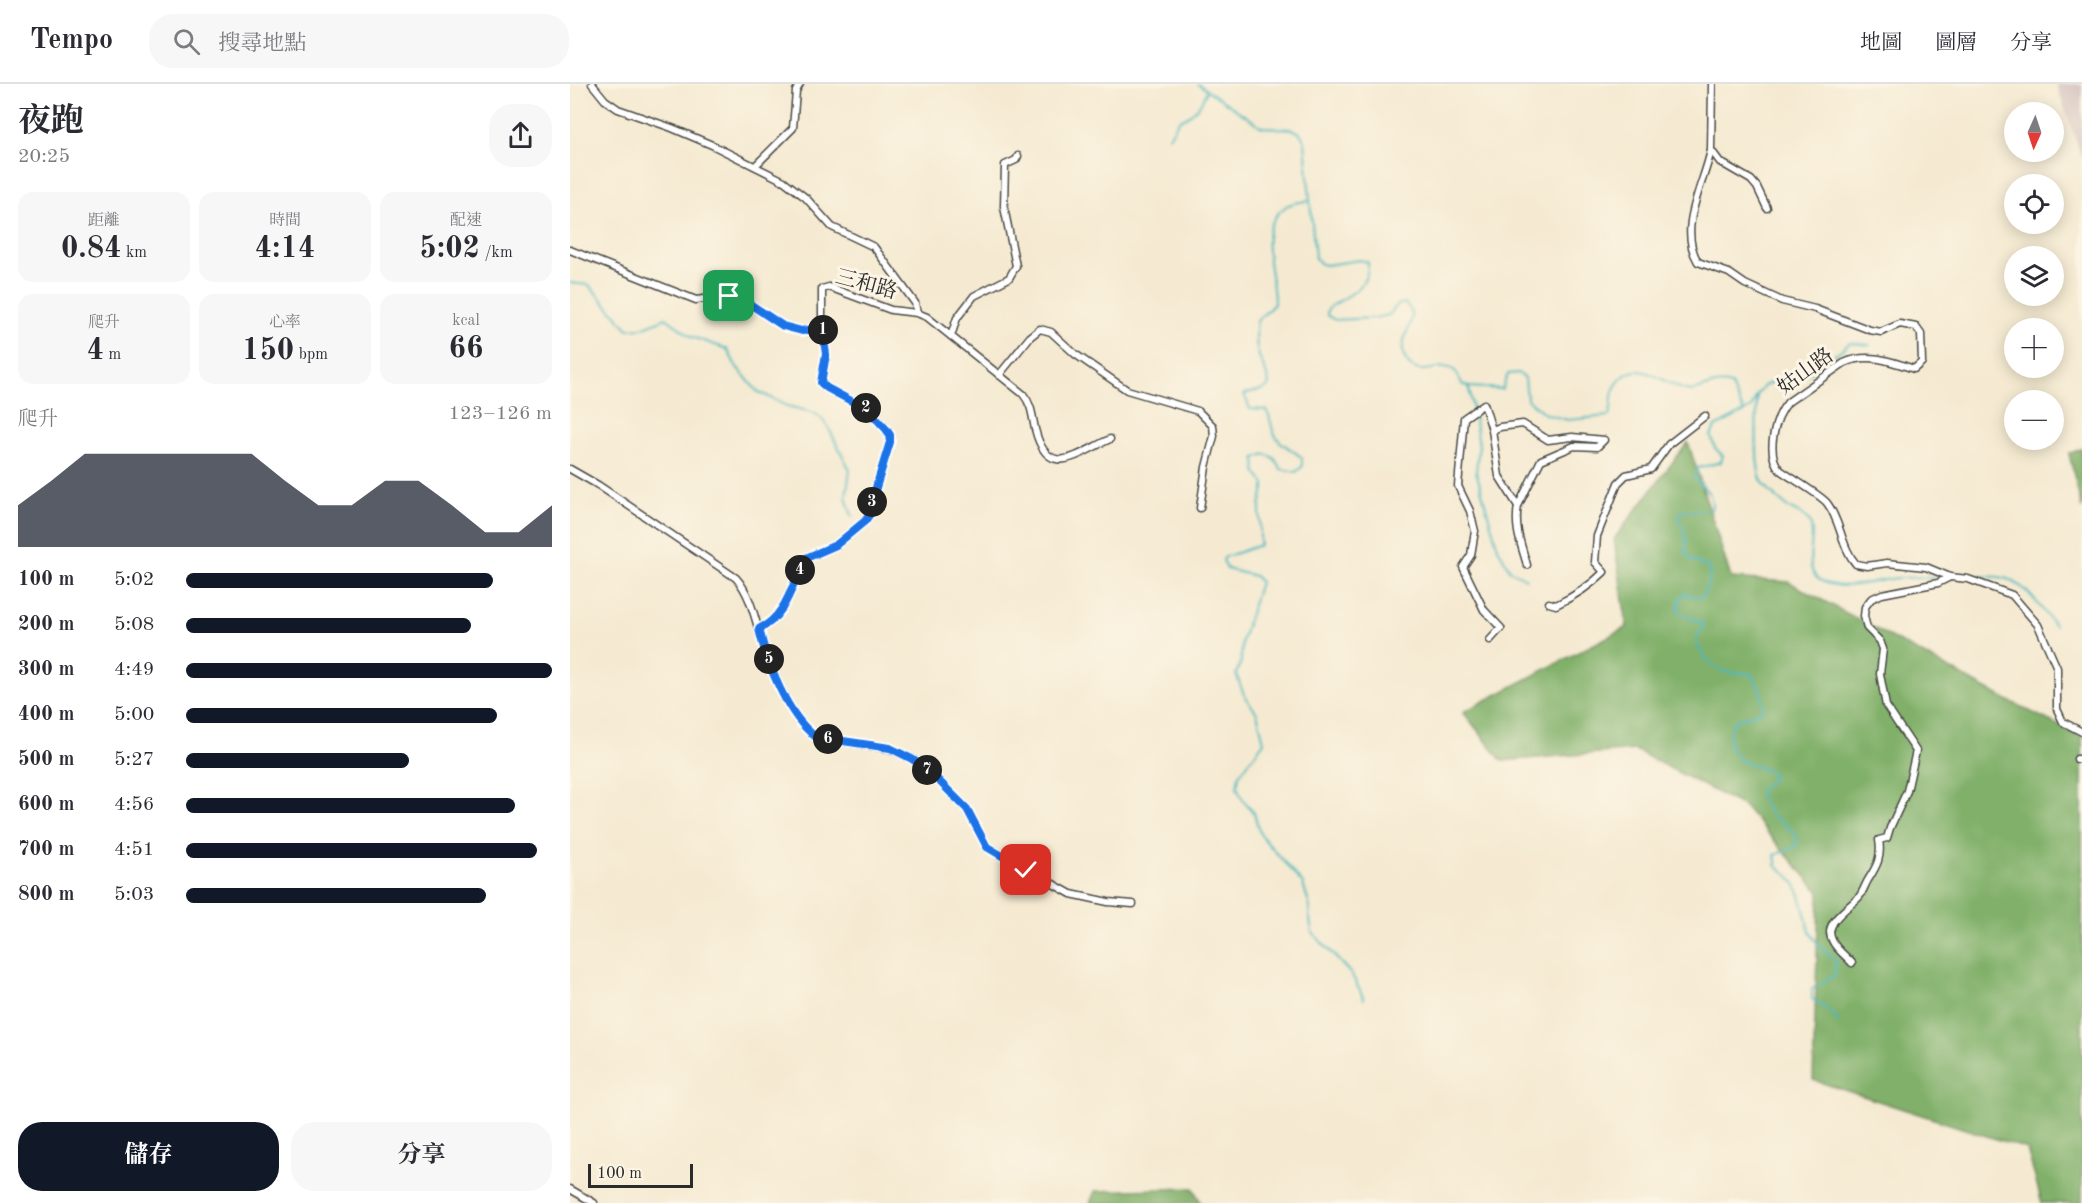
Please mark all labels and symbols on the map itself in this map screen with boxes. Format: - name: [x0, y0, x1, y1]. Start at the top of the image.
- north arrow: [2004, 102, 2064, 162]
- street label: 三和路: [833, 265, 900, 303]
- pin: [703, 270, 754, 321]
- pin: 1: [808, 315, 838, 345]
- street label: 姑山路: [1773, 343, 1838, 399]
- pin: 2: [851, 393, 881, 423]
- pin: 3: [857, 487, 887, 517]
- pin: 4: [785, 555, 815, 585]
- pin: 5: [754, 644, 784, 674]
- pin: 6: [813, 724, 843, 754]
- pin: 7: [912, 755, 942, 785]
- pin: [1000, 844, 1051, 895]
- scale bar: [588, 1161, 693, 1188]

